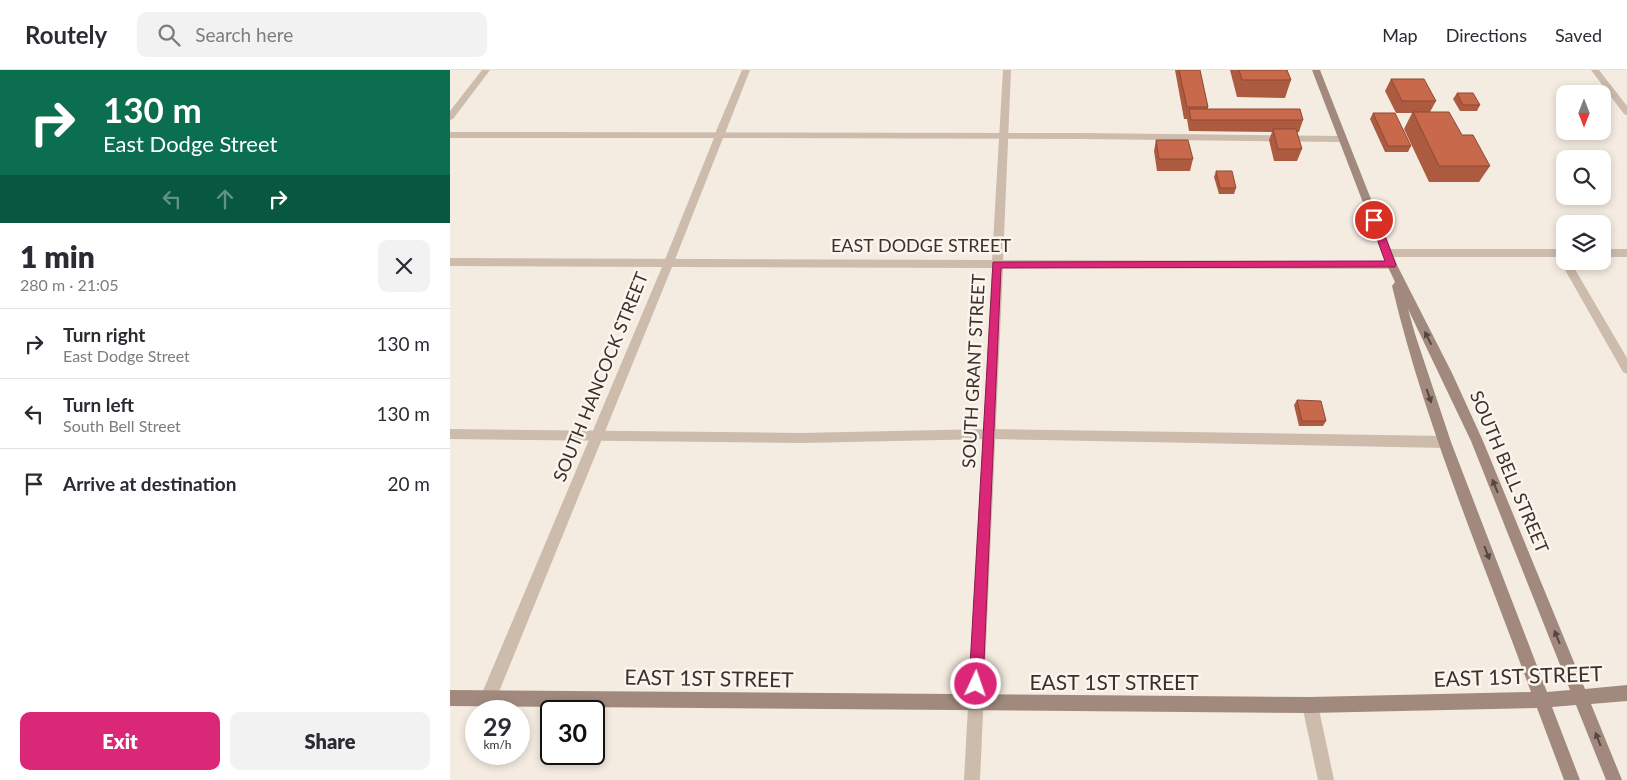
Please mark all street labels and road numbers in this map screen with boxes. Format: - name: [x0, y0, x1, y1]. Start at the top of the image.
- street label: EAST DODGE STREET: [831, 234, 1011, 256]
- street label: SOUTH HANCOCK STREET: [548, 268, 652, 485]
- street label: SOUTH GRANT STREET: [957, 273, 989, 469]
- street label: SOUTH BELL STREET: [1466, 387, 1554, 556]
- street label: EAST 1ST STREET: [1433, 660, 1604, 691]
- street label: EAST 1ST STREET: [624, 664, 794, 691]
- street label: EAST 1ST STREET: [1029, 669, 1199, 694]

